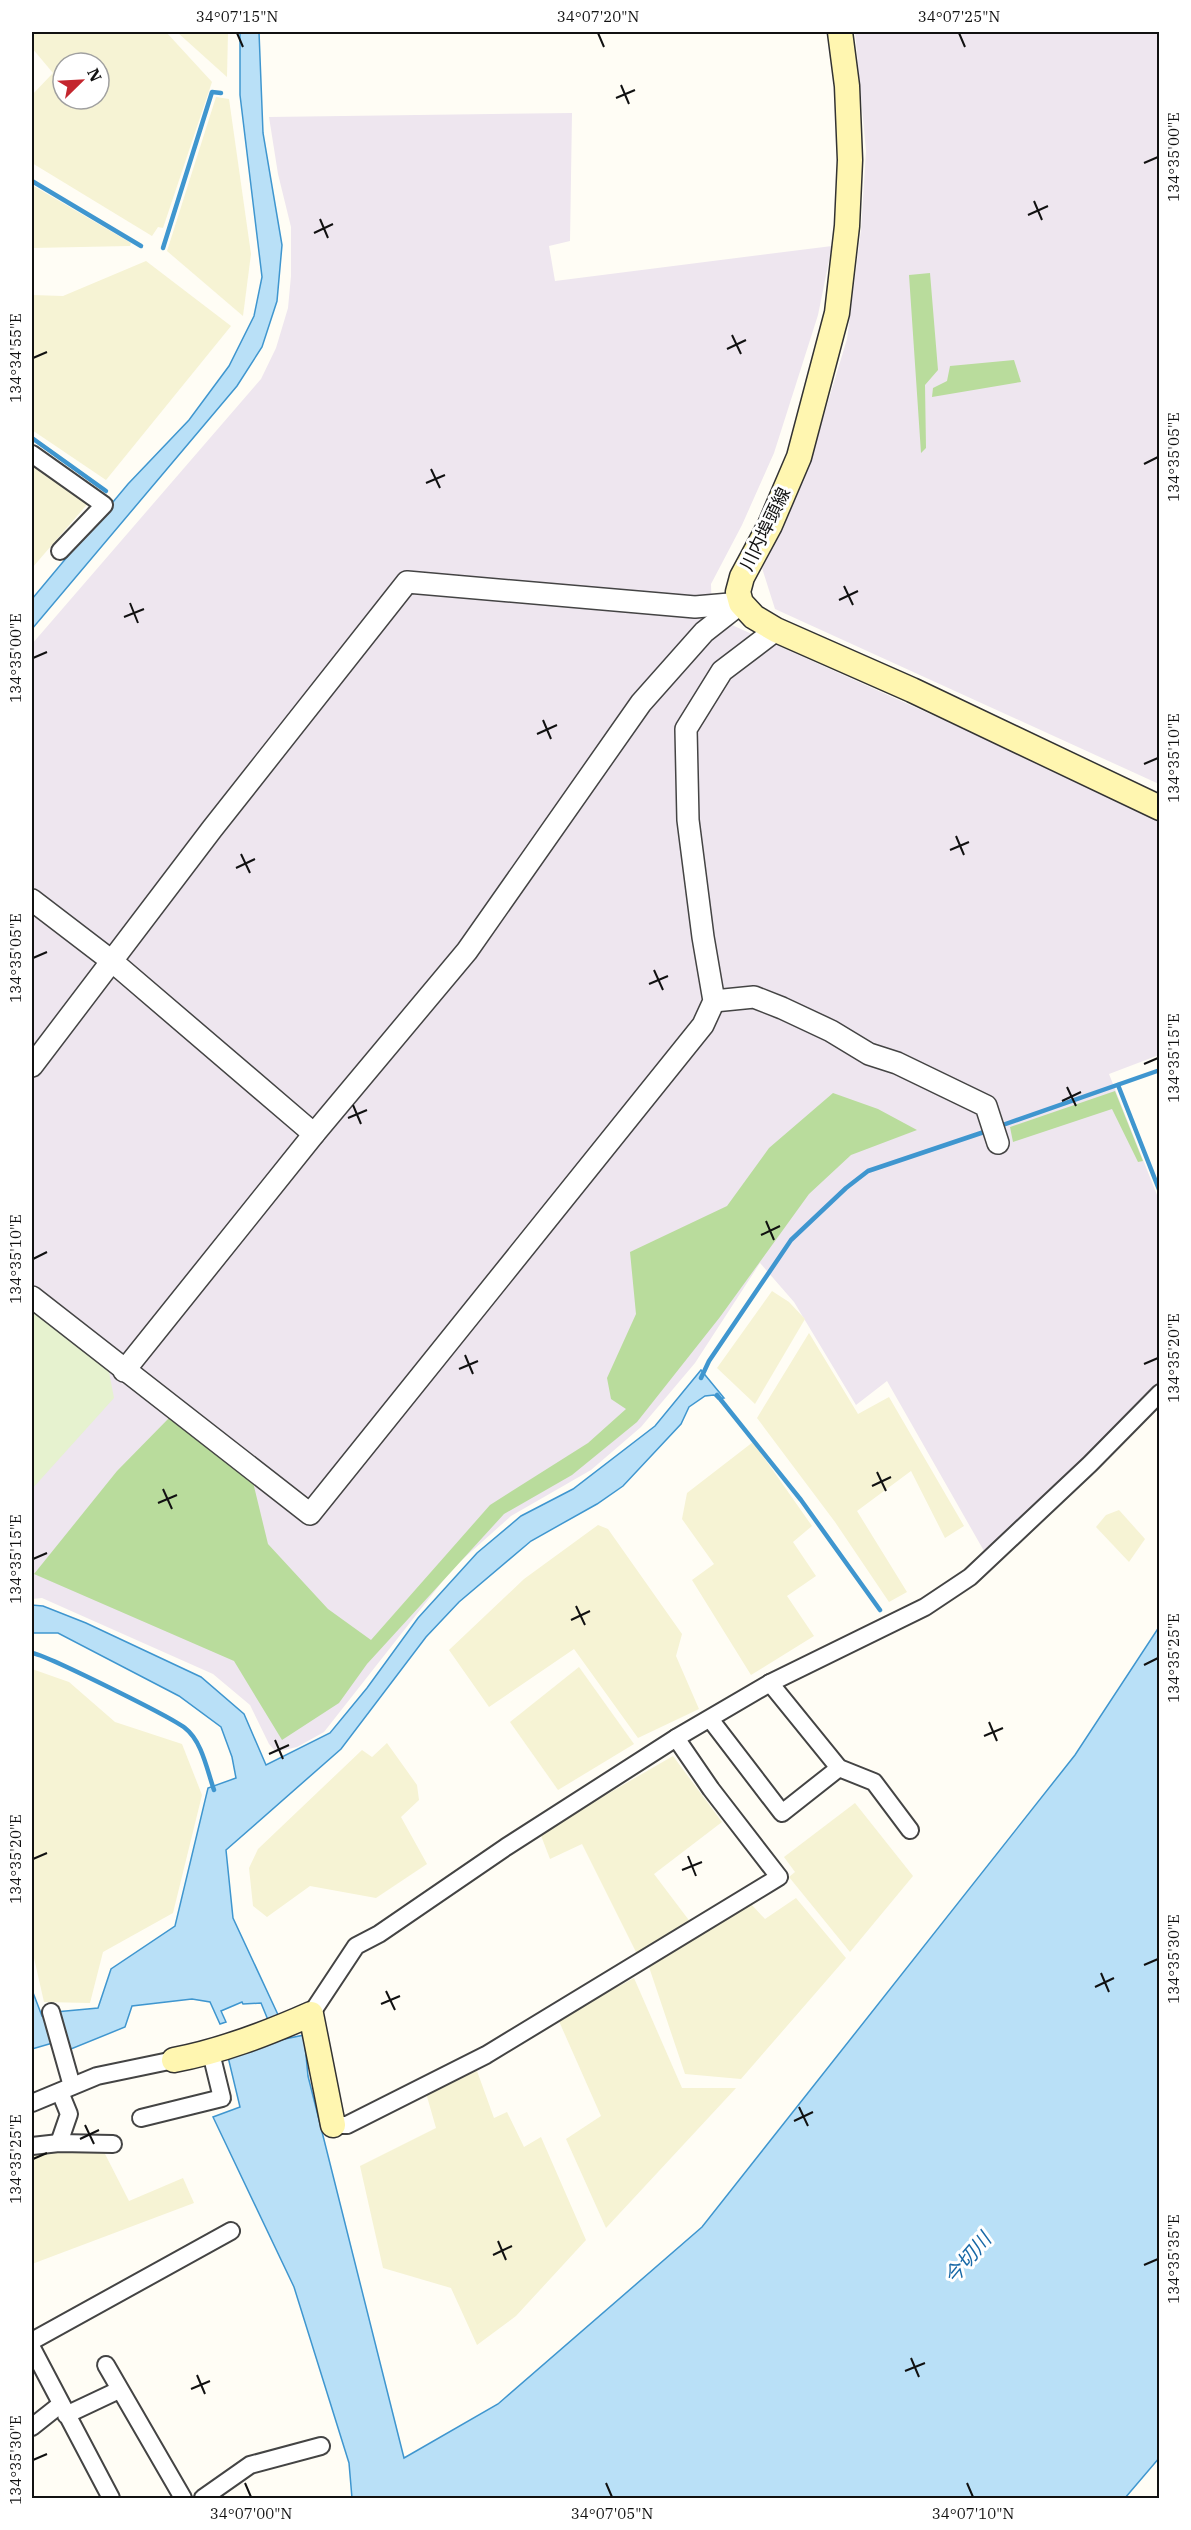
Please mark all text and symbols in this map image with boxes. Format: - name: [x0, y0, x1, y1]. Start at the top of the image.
- text: 34°07'15"N: [196, 7, 278, 26]
- text: 34°07'20"N: [557, 7, 639, 26]
- text: 34°07'25"N: [918, 7, 1000, 26]
- north arrow: [51, 51, 111, 111]
- text: N: [83, 65, 106, 85]
- text: 134°35'00"E: [1164, 112, 1183, 202]
- text: 134°34'55"E: [6, 313, 25, 403]
- text: 134°35'05"E: [1164, 412, 1183, 502]
- street label: 川内埠頭線: [735, 484, 795, 574]
- text: 134°35'00"E: [6, 613, 25, 703]
- text: 134°35'10"E: [1164, 713, 1183, 803]
- text: 134°35'05"E: [6, 913, 25, 1003]
- text: 134°35'15"E: [1164, 1013, 1183, 1103]
- text: 134°35'10"E: [6, 1214, 25, 1304]
- text: 134°35'20"E: [1164, 1313, 1183, 1403]
- text: 134°35'15"E: [6, 1514, 25, 1604]
- text: 134°35'25"E: [1164, 1613, 1183, 1703]
- text: 134°35'20"E: [6, 1814, 25, 1904]
- text: 134°35'30"E: [1164, 1914, 1183, 2004]
- text: 134°35'25"E: [6, 2114, 25, 2204]
- text: 134°35'35"E: [1164, 2214, 1183, 2304]
- water label: 今切川: [937, 2225, 998, 2290]
- text: 134°35'30"E: [6, 2415, 25, 2505]
- text: 34°07'00"N: [210, 2504, 292, 2523]
- text: 34°07'05"N: [571, 2504, 653, 2523]
- text: 34°07'10"N: [932, 2504, 1014, 2523]

